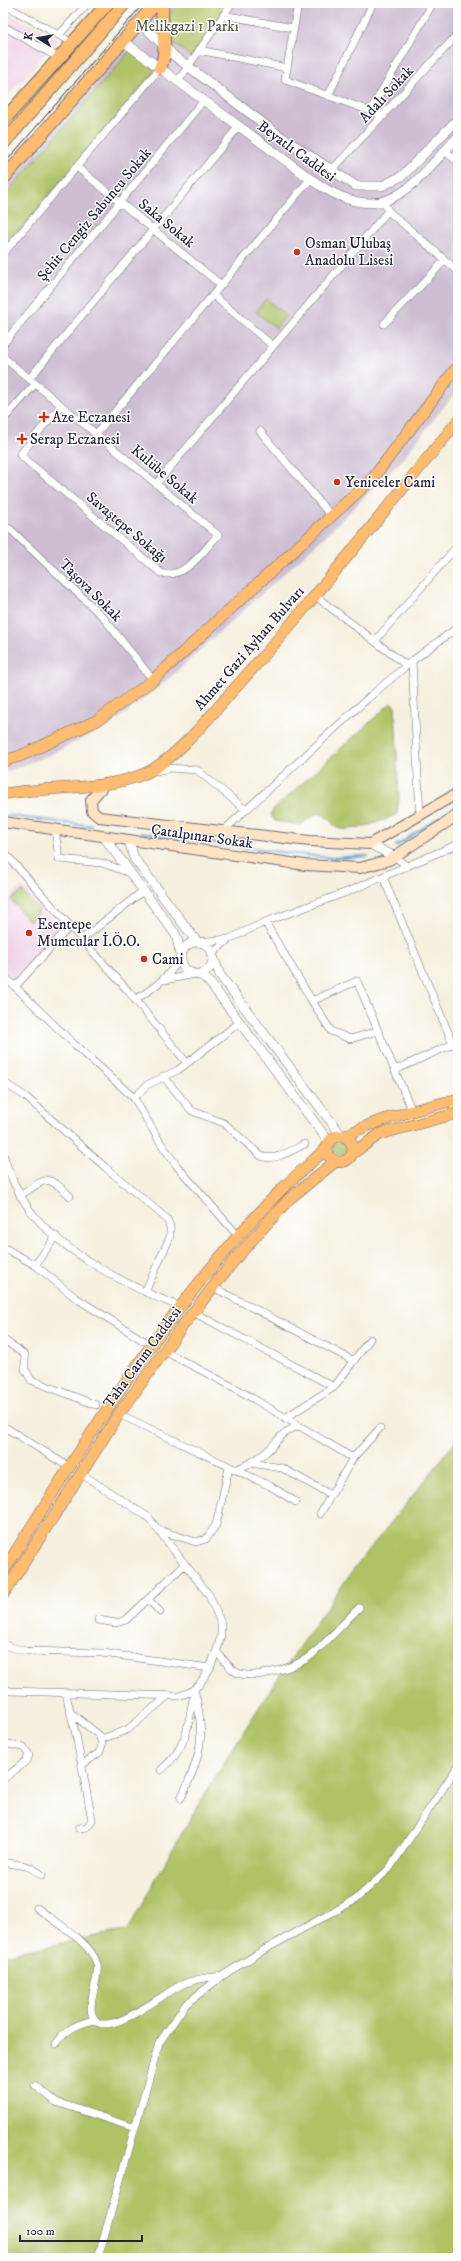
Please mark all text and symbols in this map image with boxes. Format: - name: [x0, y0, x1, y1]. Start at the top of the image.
- park label: Melikgazi 1 Parkı: [135, 17, 239, 36]
- north arrow: [18, 18, 58, 58]
- text: K: [22, 31, 37, 41]
- street label: Adalı Sokak: [355, 61, 418, 127]
- street label: Beyatlı Caddesi: [254, 117, 340, 186]
- street label: Şehit Cengiz Sabuncu Sokak: [33, 143, 156, 285]
- street label: Saka Sokak: [134, 195, 199, 252]
- place label: Osman Ulubaş Anadolu Lisesi: [305, 234, 393, 270]
- marker: Osman Ulubaş Anadolu Lisesi: [292, 247, 302, 257]
- place label: Aze Eczanesi: [52, 408, 130, 427]
- marker: Aze Eczanesi: [39, 412, 49, 422]
- place label: Serap Eczanesi: [30, 430, 120, 449]
- marker: Serap Eczanesi: [17, 434, 27, 444]
- street label: Kulübe Sokak: [127, 441, 203, 508]
- place label: Yeniceler Cami: [345, 473, 435, 492]
- marker: Yeniceler Cami: [332, 477, 342, 487]
- street label: Savaştepe Sokağı: [82, 488, 171, 567]
- street label: Taşova Sokak: [55, 555, 126, 626]
- street label: Ahmet Gazi Ayhan Bulvarı: [190, 582, 309, 714]
- street label: Çatalpınar Sokak: [150, 820, 255, 853]
- place label: Esentepe Mumcular İ.Ö.O.: [37, 915, 140, 951]
- marker: Esentepe Mumcular İ.Ö.O.: [24, 928, 34, 938]
- place label: Cami: [152, 950, 184, 969]
- marker: Cami: [139, 954, 149, 964]
- street label: Taha Carım Caddesi: [99, 1303, 186, 1412]
- scale bar: [20, 2217, 142, 2243]
- text: 100 m: [26, 2224, 55, 2239]

